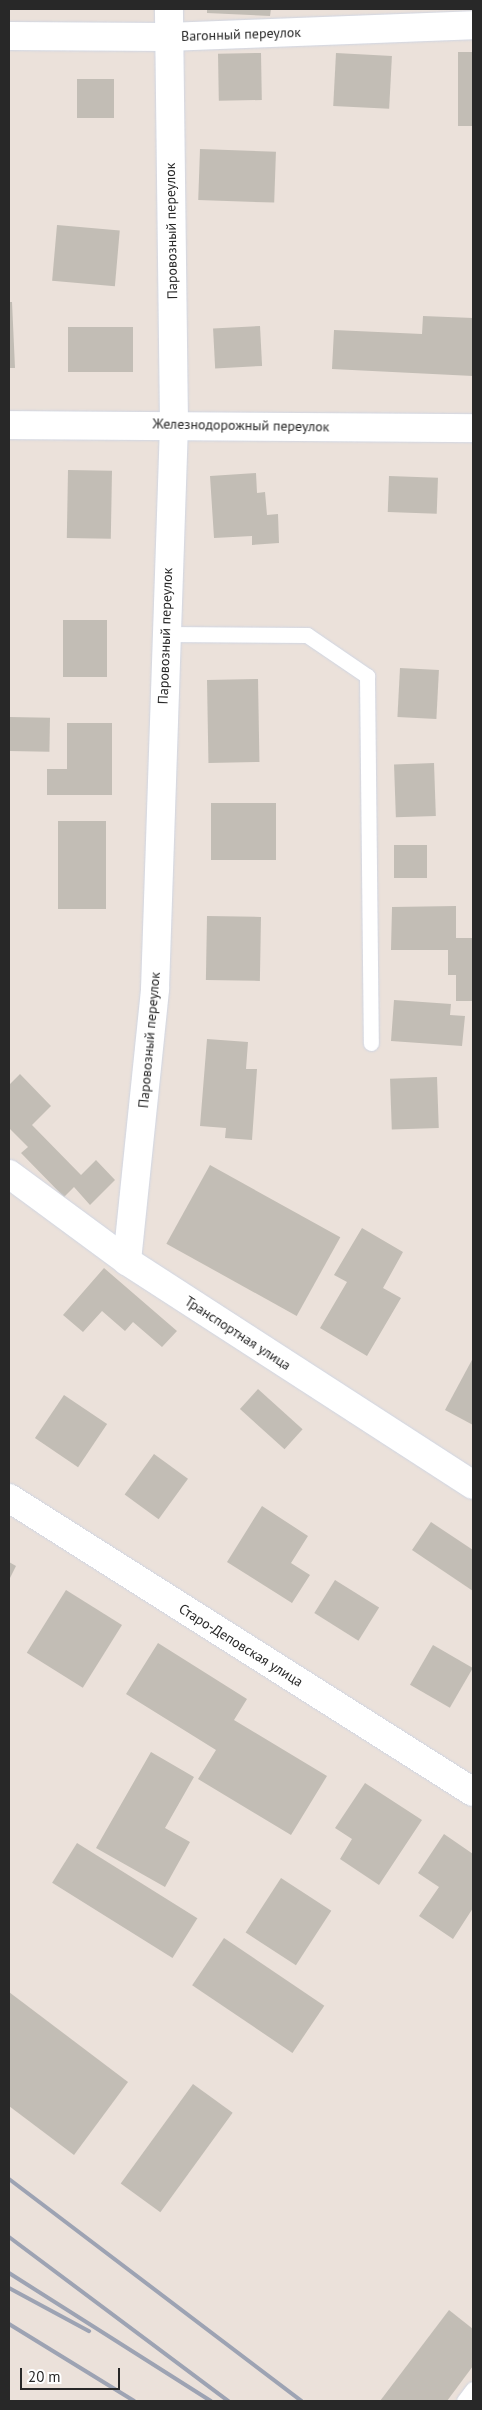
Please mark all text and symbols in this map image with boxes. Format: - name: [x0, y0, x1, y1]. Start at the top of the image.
- street label: Вагонный переулок: [181, 24, 301, 44]
- street label: Паровозный переулок: [161, 163, 181, 299]
- street label: Железнодорожный переулок: [152, 415, 330, 435]
- street label: Паровозный переулок: [154, 567, 176, 705]
- street label: Паровозный переулок: [135, 971, 163, 1109]
- street label: Транспортная улица: [182, 1292, 294, 1374]
- street label: Старо-Деповская улица: [176, 1600, 306, 1690]
- scale bar: [22, 2358, 122, 2390]
- text: 20 m: [28, 2367, 61, 2386]

